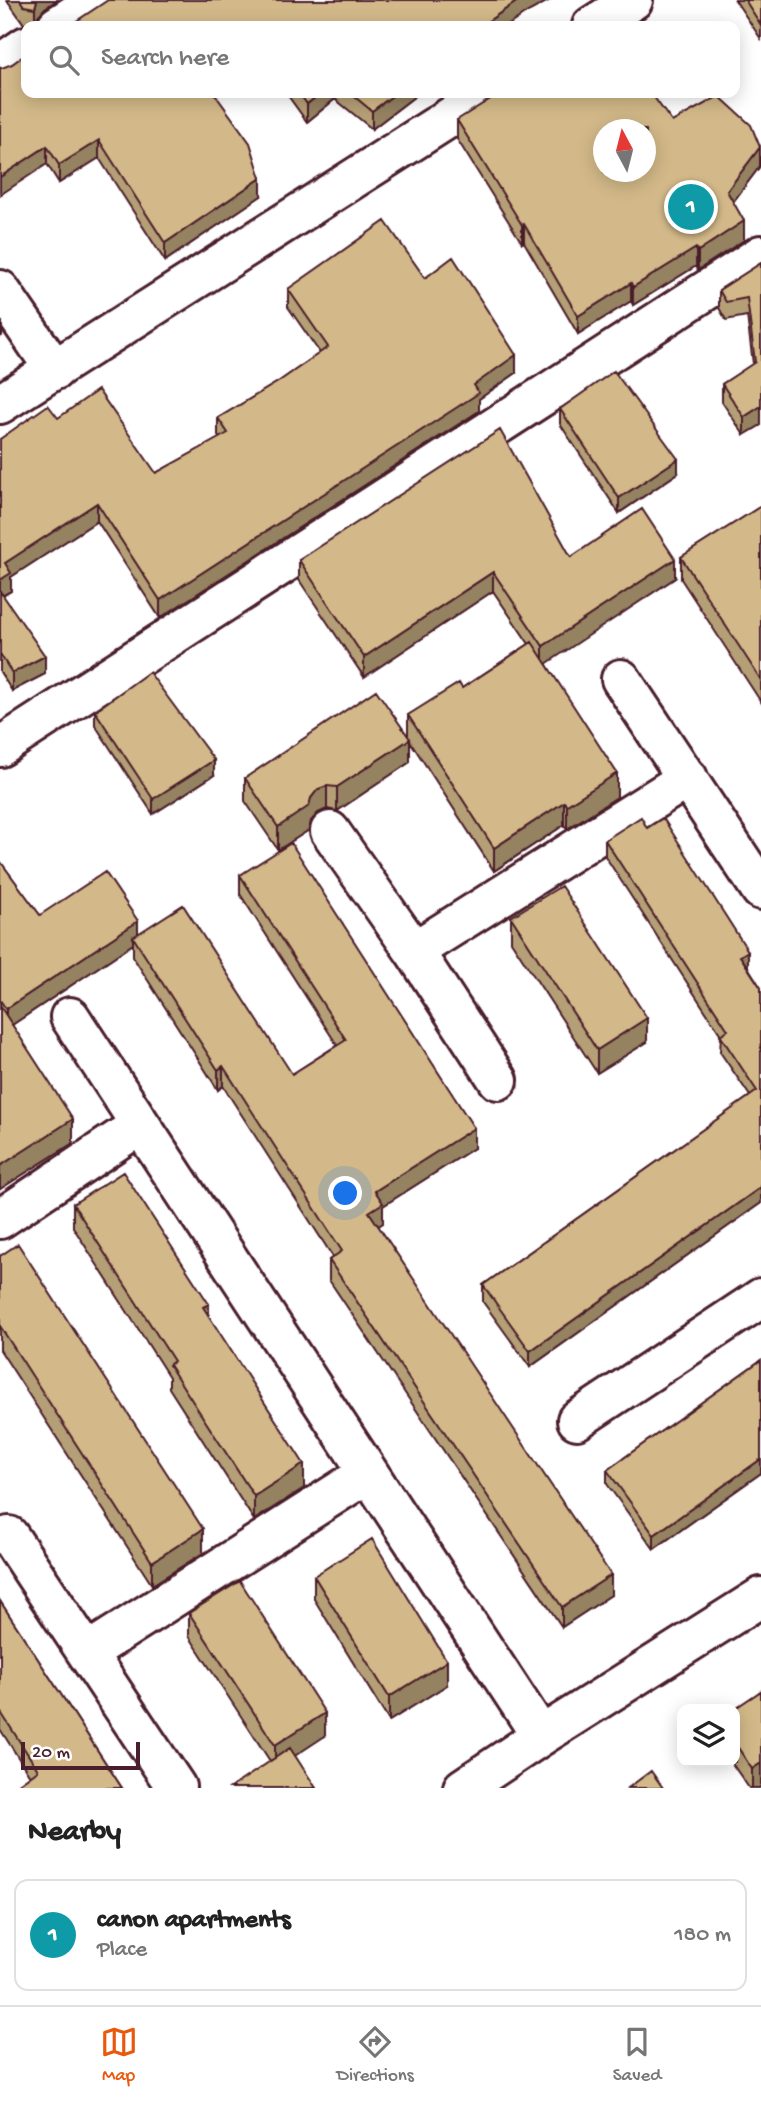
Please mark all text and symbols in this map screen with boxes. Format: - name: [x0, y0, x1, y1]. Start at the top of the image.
- search box: [21, 21, 740, 98]
- icon: search: [45, 41, 83, 79]
- text: Search here: [101, 44, 229, 75]
- north arrow: [593, 119, 656, 182]
- pin: 1: [668, 181, 714, 233]
- your location: [328, 1176, 362, 1210]
- map controls: [677, 1704, 740, 1767]
- button: layers: [677, 1704, 740, 1767]
- scale bar: [21, 1739, 140, 1771]
- text: 20 m: [32, 1742, 70, 1765]
- text: Nearby: [28, 1816, 121, 1851]
- text: canon apartments: [97, 1906, 291, 1937]
- text: 1: [48, 1922, 58, 1949]
- text: 180 m: [674, 1922, 731, 1949]
- text: Place: [97, 1937, 147, 1964]
- tab: Map: [100, 2023, 138, 2088]
- tab: Directions: [337, 2023, 414, 2088]
- tab: Saved: [613, 2023, 661, 2088]

